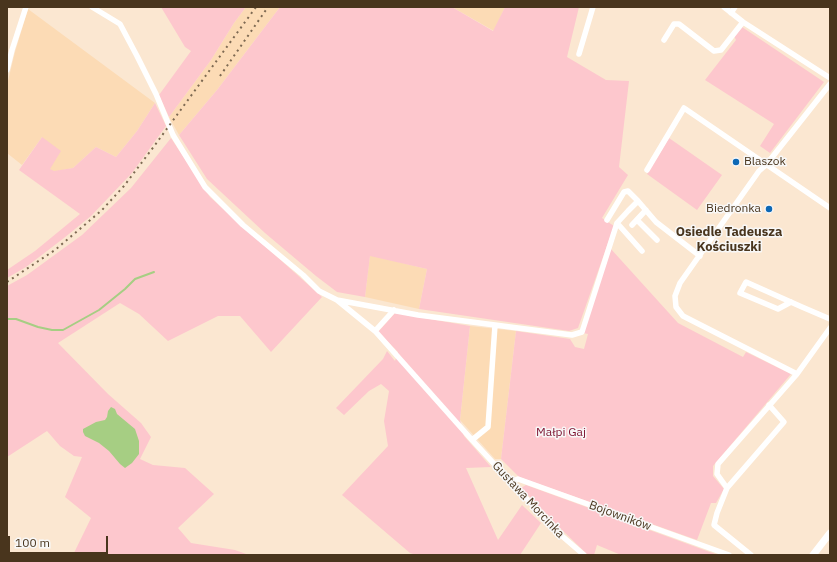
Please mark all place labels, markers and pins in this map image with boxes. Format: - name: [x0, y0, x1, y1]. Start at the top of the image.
- place label: Blaszok: [744, 155, 786, 169]
- marker: Blaszok: [731, 157, 741, 167]
- place label: Biedronka: [706, 202, 761, 216]
- marker: Biedronka: [764, 204, 774, 214]

